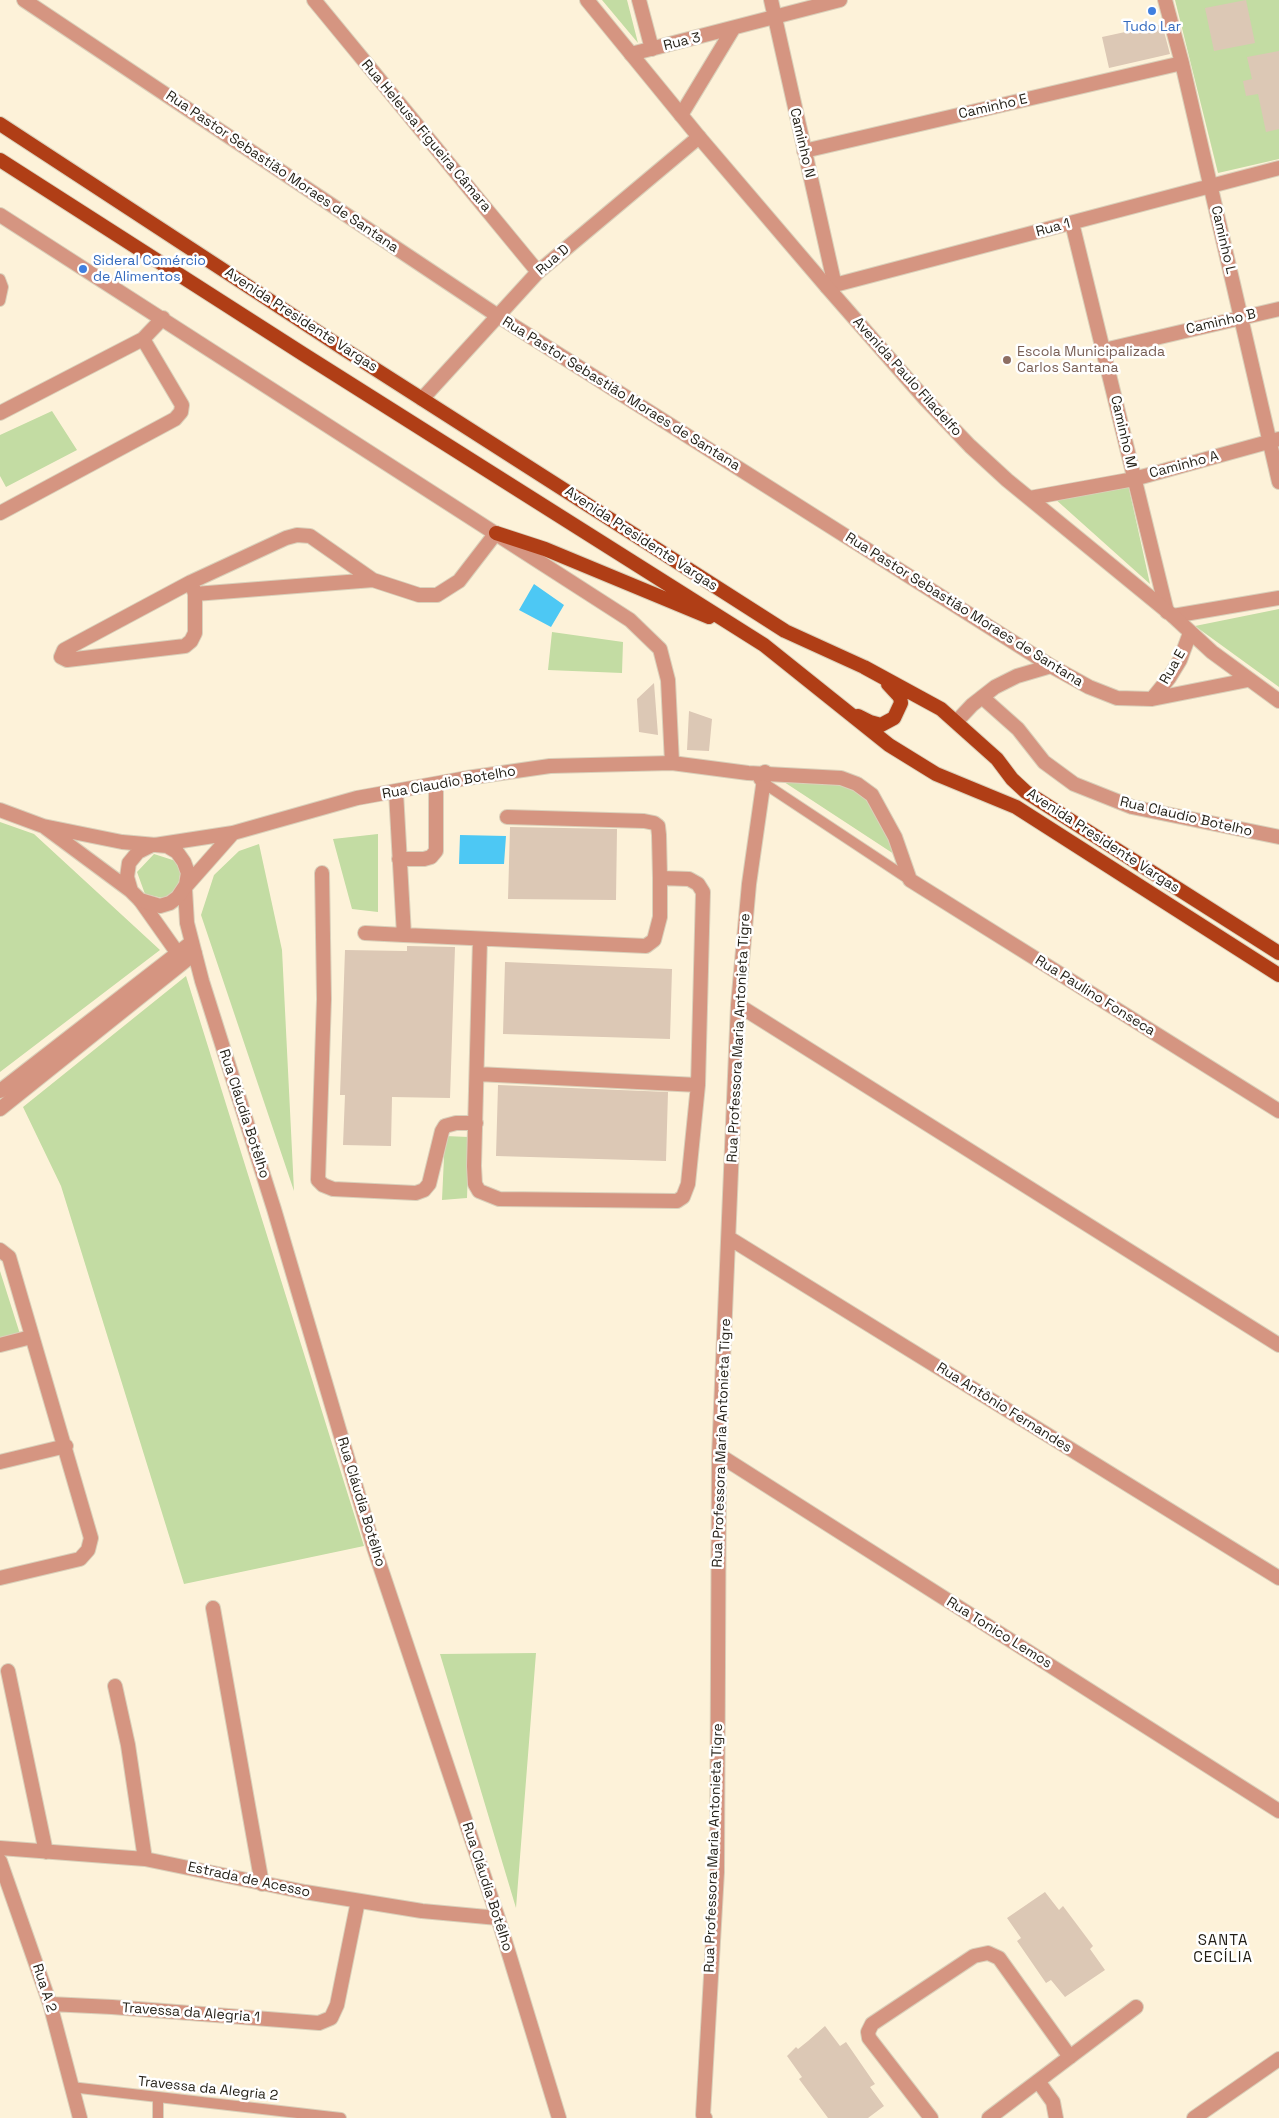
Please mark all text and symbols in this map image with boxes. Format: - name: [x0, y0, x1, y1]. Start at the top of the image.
- marker: Tudo Lar: [1146, 5, 1158, 17]
- place label: Tudo Lar: [1123, 19, 1181, 35]
- street label: Rua 3: [662, 29, 702, 55]
- street label: Rua Heleusa Figueira Câmara: [358, 57, 494, 215]
- street label: Rua Pastor Sebastião Moraes de Santana: [162, 88, 402, 256]
- street label: Caminho E: [957, 91, 1029, 123]
- street label: Caminho N: [786, 106, 818, 180]
- street label: Caminho L: [1207, 204, 1239, 276]
- street label: Rua 1: [1034, 215, 1072, 241]
- street label: Rua D: [533, 241, 573, 279]
- place label: Sideral Comércio de Alimentos: [93, 253, 206, 286]
- marker: Sideral Comércio de Alimentos: [77, 263, 89, 275]
- street label: Avenida Presidente Vargas: [221, 264, 381, 376]
- street label: Caminho B: [1184, 306, 1258, 338]
- street label: Rua Pastor Sebastião Moraes de Santana: [499, 313, 743, 475]
- street label: Avenida Paulo Filadelfo: [849, 314, 965, 440]
- place label: Escola Municipalizada Carlos Santana: [1017, 344, 1165, 377]
- marker: Escola Municipalizada Carlos Santana: [1001, 354, 1013, 366]
- street label: Caminho M: [1106, 394, 1140, 470]
- street label: Caminho A: [1148, 448, 1220, 482]
- street label: Avenida Presidente Vargas: [561, 483, 721, 595]
- street label: Rua Pastor Sebastião Moraes de Santana: [842, 529, 1086, 691]
- street label: Rua E: [1156, 647, 1190, 687]
- street label: Rua Claudio Botelho: [381, 763, 517, 803]
- street label: Avenida Presidente Vargas: [1023, 785, 1183, 897]
- street label: Rua Claudio Botelho: [1118, 794, 1254, 840]
- street label: Rua Professora Maria Antonieta Tigre: [724, 913, 754, 1163]
- street label: Rua Paulino Fonseca: [1032, 952, 1158, 1040]
- street label: Rua Cláudia Botêlho: [215, 1047, 273, 1181]
- street label: Rua Professora Maria Antonieta Tigre: [709, 1318, 735, 1568]
- street label: Rua Antônio Fernandes: [933, 1359, 1075, 1457]
- street label: Rua Cláudia Botêlho: [333, 1435, 389, 1569]
- street label: Rua Tonico Lemos: [943, 1594, 1055, 1672]
- street label: Rua Professora Maria Antonieta Tigre: [701, 1723, 727, 1973]
- street label: Rua Cláudia Botêlho: [458, 1820, 516, 1954]
- street label: Estrada de Acesso: [186, 1859, 312, 1901]
- district label: SANTA CECÍLIA: [1192, 1932, 1254, 1967]
- street label: Rua A 2: [28, 1962, 60, 2014]
- street label: Travessa da Alegria 1: [121, 2000, 261, 2026]
- street label: Travessa da Alegria 2: [137, 2073, 279, 2105]

